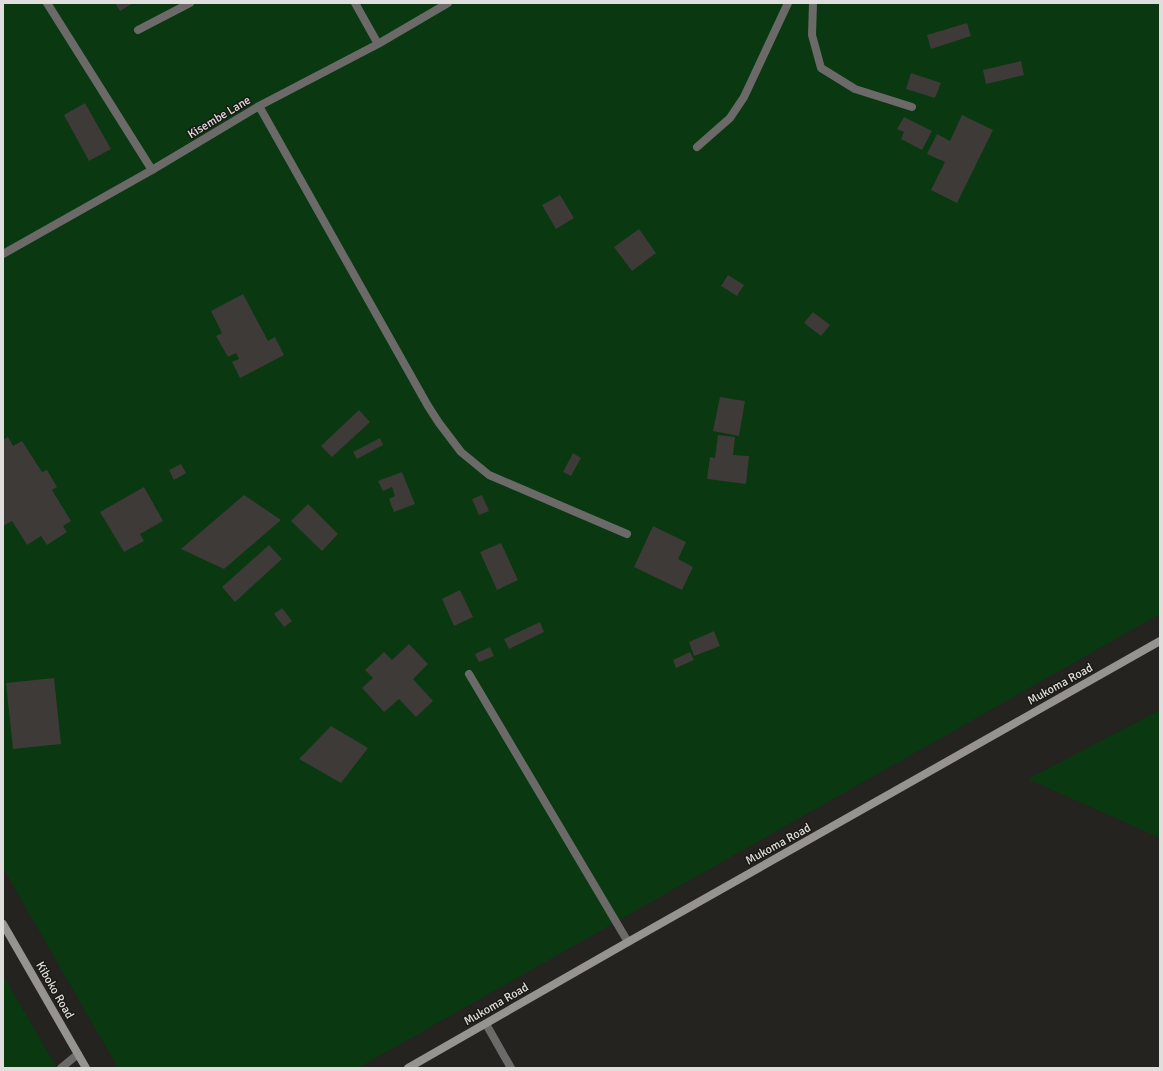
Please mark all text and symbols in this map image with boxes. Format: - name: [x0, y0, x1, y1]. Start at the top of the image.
- street label: Kisembe Lane: [185, 93, 254, 142]
- street label: Mukoma Road: [1025, 660, 1095, 709]
- street label: Mukoma Road: [743, 820, 813, 869]
- street label: Kiboko Road: [32, 959, 77, 1021]
- street label: Mukoma Road: [461, 980, 531, 1029]

